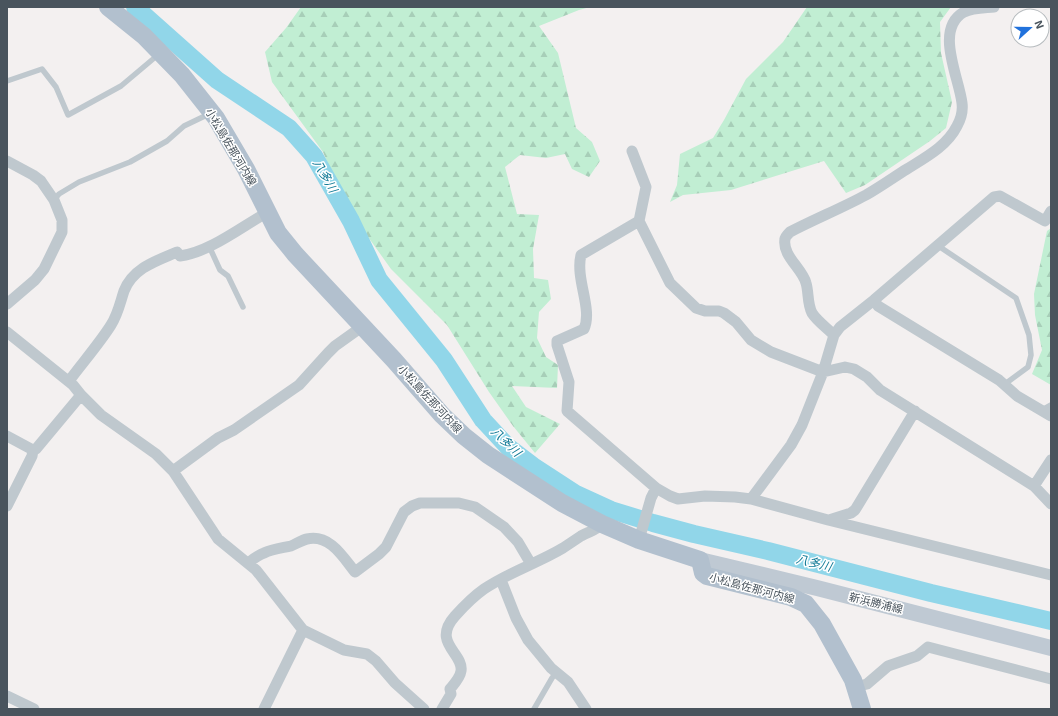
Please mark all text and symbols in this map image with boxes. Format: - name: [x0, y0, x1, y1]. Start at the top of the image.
- north arrow: [1010, 8, 1050, 48]
- text: N: [1032, 18, 1047, 30]
- street label: 小松島佐那河内線: [203, 106, 260, 188]
- water label: 八多川: [311, 156, 342, 196]
- street label: 小松島佐那河内線: [396, 362, 465, 435]
- water label: 八多川: [489, 424, 526, 460]
- water label: 八多川: [795, 551, 835, 574]
- street label: 小松島佐那河内線: [708, 570, 796, 605]
- street label: 新浜勝浦線: [848, 590, 904, 615]

